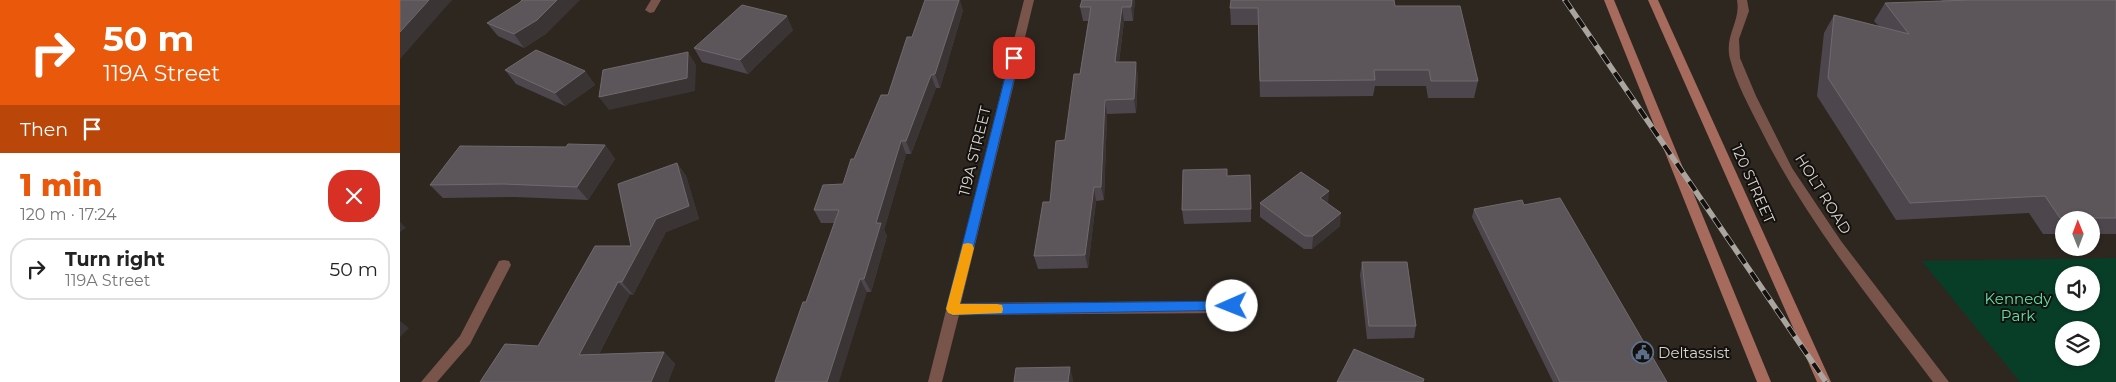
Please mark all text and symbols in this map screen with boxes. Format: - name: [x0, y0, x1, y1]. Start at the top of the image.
- text: 50 m: [103, 17, 194, 60]
- icon: right: [20, 20, 85, 85]
- pin: [993, 37, 1035, 79]
- icon: arrive: [1000, 44, 1028, 72]
- text: 119A Street: [103, 60, 220, 87]
- street label: 119A STREET: [954, 104, 995, 198]
- icon: arrive: [78, 115, 106, 143]
- text: Then: [20, 118, 68, 141]
- street label: 120 STREET: [1727, 141, 1780, 227]
- street label: HOLT ROAD: [1791, 150, 1856, 238]
- text: 1 min: [20, 167, 103, 204]
- button: close: [328, 170, 380, 222]
- text: 120 m · 17:24: [20, 205, 117, 224]
- north arrow: [2055, 211, 2100, 256]
- map controls: [2055, 211, 2100, 366]
- text: Turn right: [65, 248, 165, 271]
- icon: right: [22, 255, 50, 283]
- text: 50 m: [330, 258, 378, 281]
- button: sound: [2055, 266, 2100, 311]
- text: 119A Street: [65, 271, 150, 290]
- position arrow: [1205, 279, 1257, 331]
- park label: Kennedy Park: [1985, 289, 2052, 325]
- button: layers: [2055, 321, 2100, 366]
- public building icon: Deltassist: [1630, 341, 1654, 365]
- place label: Deltassist: [1658, 343, 1730, 362]

